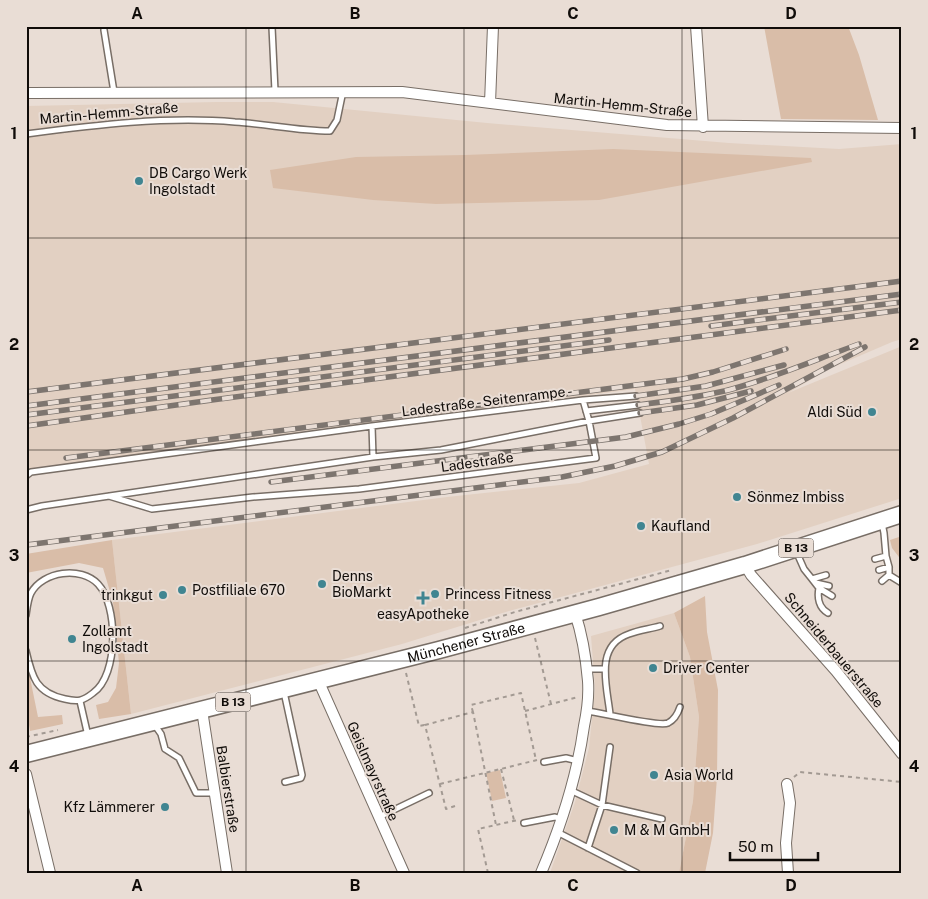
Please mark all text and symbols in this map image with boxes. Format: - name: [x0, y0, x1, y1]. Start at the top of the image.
- text: A: [131, 4, 143, 23]
- text: B: [350, 4, 361, 23]
- text: C: [567, 4, 579, 23]
- text: D: [785, 4, 797, 23]
- street label: Martin-Hemm-Straße: [553, 90, 693, 120]
- street label: Martin-Hemm-Straße: [39, 99, 179, 127]
- text: 1: [11, 124, 17, 143]
- text: 1: [911, 124, 917, 143]
- place label: DB Cargo Werk Ingolstadt: [149, 165, 248, 197]
- marker: DB Cargo Werk Ingolstadt: [133, 175, 145, 187]
- text: 2: [9, 335, 19, 354]
- text: 2: [909, 335, 919, 354]
- street label: Ladestraße - Seitenrampe -: [401, 383, 573, 419]
- place label: Aldi Süd: [807, 404, 862, 420]
- marker: Aldi Süd: [866, 406, 878, 418]
- street label: Ladestraße: [440, 449, 514, 475]
- place label: Sönmez Imbiss: [747, 489, 844, 505]
- marker: Sönmez Imbiss: [731, 491, 743, 503]
- place label: Kaufland: [651, 518, 710, 534]
- marker: Kaufland: [635, 520, 647, 532]
- road number: B 13: [778, 538, 814, 558]
- text: 3: [9, 546, 19, 565]
- text: 3: [909, 546, 919, 565]
- place label: Denns BioMarkt: [332, 568, 391, 600]
- marker: Denns BioMarkt: [316, 578, 328, 590]
- place label: Postfiliale 670: [192, 582, 285, 598]
- marker: Postfiliale 670: [176, 584, 188, 596]
- place label: Princess Fitness: [445, 586, 551, 602]
- place label: trinkgut: [101, 587, 153, 603]
- marker: Princess Fitness: [429, 588, 441, 600]
- marker: trinkgut: [157, 589, 169, 601]
- street label: Schneiderbauerstraße: [781, 589, 887, 711]
- marker: easyApotheke: [417, 592, 429, 604]
- place label: easyApotheke: [377, 606, 469, 622]
- street label: Münchener Straße: [406, 619, 527, 666]
- place label: Zollamt Ingolstadt: [82, 623, 148, 655]
- marker: Zollamt Ingolstadt: [66, 633, 78, 645]
- place label: Driver Center: [663, 660, 749, 676]
- marker: Driver Center: [647, 662, 659, 674]
- road number: B 13: [216, 692, 250, 712]
- street label: Geislmayrstraße: [344, 719, 402, 823]
- street label: Balbierstraße: [213, 744, 243, 834]
- text: 4: [9, 757, 20, 776]
- text: 4: [909, 757, 920, 776]
- place label: Asia World: [664, 767, 733, 783]
- marker: Asia World: [648, 769, 660, 781]
- place label: Kfz Lämmerer: [64, 799, 155, 815]
- marker: Kfz Lämmerer: [159, 801, 171, 813]
- place label: M & M GmbH: [624, 822, 710, 838]
- marker: M & M GmbH: [608, 824, 620, 836]
- scale bar: [730, 829, 818, 861]
- text: 50 m: [738, 838, 773, 855]
- text: A: [131, 876, 143, 895]
- text: B: [350, 876, 361, 895]
- text: C: [567, 876, 579, 895]
- text: D: [785, 876, 797, 895]

